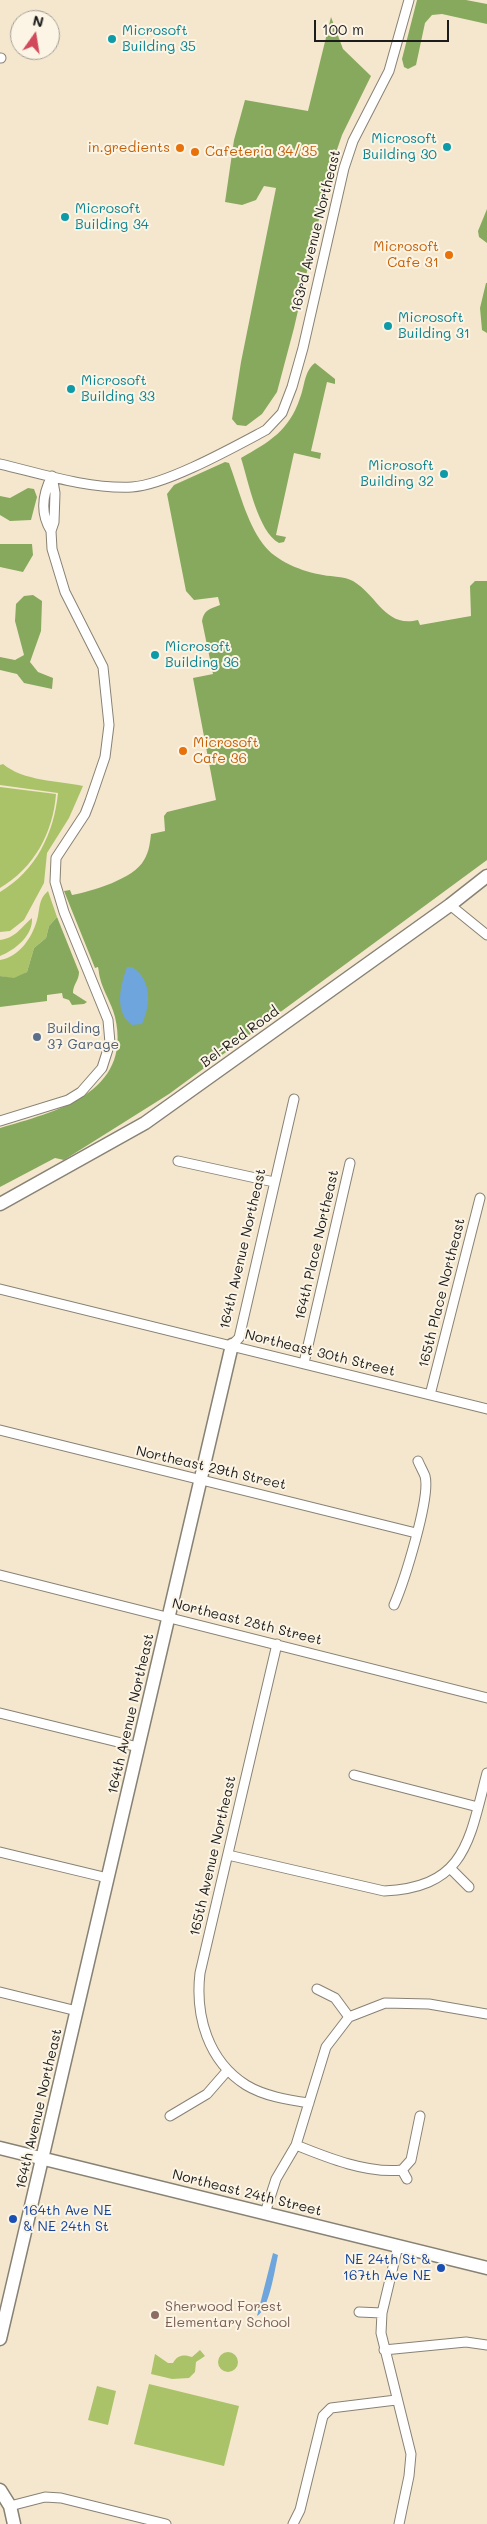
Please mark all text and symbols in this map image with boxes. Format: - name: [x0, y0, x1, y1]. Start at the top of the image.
- north arrow: [10, 10, 60, 60]
- text: N: [31, 10, 46, 31]
- scale bar: [317, 10, 452, 42]
- text: 100 m: [322, 19, 364, 39]
- place label: Microsoft Building 35: [122, 23, 196, 56]
- marker: Microsoft Building 35: [106, 33, 118, 45]
- place label: Microsoft Building 30: [362, 131, 437, 164]
- place label: in.gredients: [87, 140, 170, 156]
- marker: Microsoft Building 30: [441, 141, 453, 153]
- marker: in.gredients: [174, 142, 186, 154]
- place label: Cafeteria 34/35: [205, 144, 317, 160]
- marker: Cafeteria 34/35: [189, 146, 201, 158]
- street label: 163rd Avenue Northeast: [288, 148, 344, 314]
- place label: Microsoft Building 34: [75, 201, 149, 233]
- marker: Microsoft Building 34: [59, 211, 71, 223]
- place label: Microsoft Cafe 31: [373, 239, 439, 272]
- marker: Microsoft Cafe 31: [443, 249, 455, 261]
- place label: Microsoft Building 31: [398, 310, 470, 342]
- marker: Microsoft Building 31: [382, 320, 394, 332]
- place label: Microsoft Building 33: [81, 373, 155, 406]
- marker: Microsoft Building 33: [65, 383, 77, 395]
- place label: Microsoft Building 32: [360, 458, 434, 491]
- marker: Microsoft Building 32: [438, 468, 450, 480]
- place label: Microsoft Building 36: [165, 639, 239, 672]
- marker: Microsoft Building 36: [149, 649, 161, 661]
- place label: Microsoft Cafe 36: [193, 735, 259, 768]
- marker: Microsoft Cafe 36: [177, 745, 189, 757]
- street label: Bel-Red Road: [198, 1003, 282, 1071]
- place label: Building 37 Garage: [47, 1021, 119, 1054]
- marker: Building 37 Garage: [31, 1031, 43, 1043]
- street label: 164th Avenue Northeast: [216, 1167, 270, 1331]
- street label: 164th Place Northeast: [292, 1168, 342, 1322]
- street label: 165th Place Northeast: [415, 1216, 469, 1370]
- street label: Northeast 30th Street: [243, 1326, 397, 1380]
- street label: Northeast 29th Street: [134, 1443, 288, 1493]
- street label: Northeast 28th Street: [170, 1595, 324, 1649]
- street label: 164th Avenue Northeast: [104, 1632, 158, 1796]
- street label: 165th Avenue Northeast: [186, 1774, 240, 1938]
- street label: 164th Avenue Northeast: [12, 2027, 66, 2191]
- street label: Northeast 24th Street: [170, 2166, 324, 2220]
- place label: 164th Ave NE & NE 24th St: [23, 2203, 112, 2236]
- marker: 164th Ave NE & NE 24th St: [7, 2213, 19, 2225]
- place label: NE 24th St & 167th Ave NE: [343, 2252, 431, 2284]
- marker: NE 24th St & 167th Ave NE: [435, 2262, 447, 2274]
- place label: Sherwood Forest Elementary School: [165, 2299, 291, 2332]
- marker: Sherwood Forest Elementary School: [149, 2309, 161, 2321]

